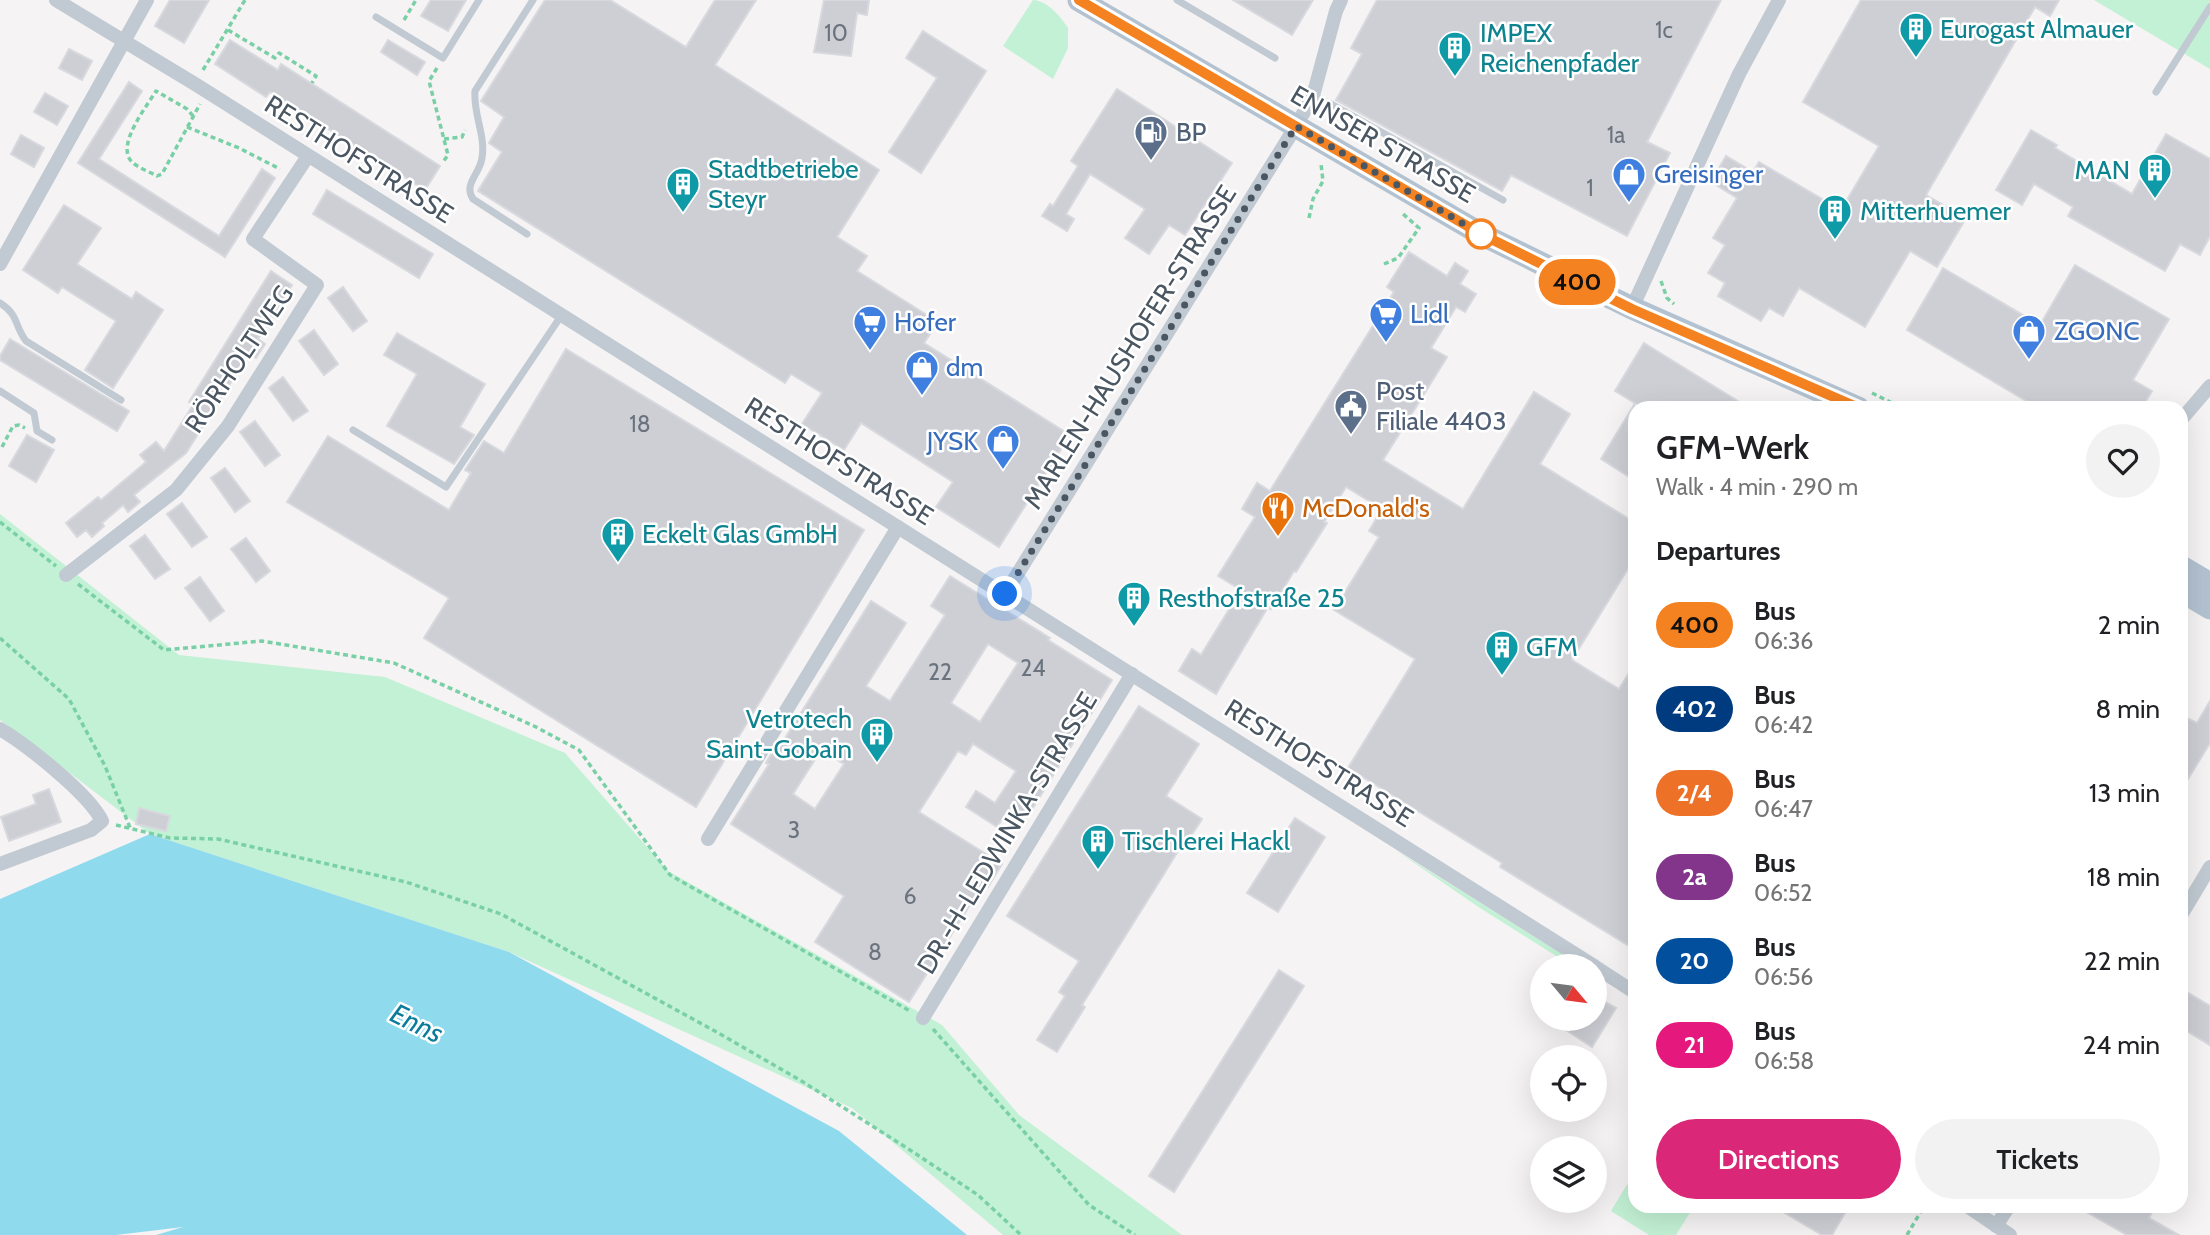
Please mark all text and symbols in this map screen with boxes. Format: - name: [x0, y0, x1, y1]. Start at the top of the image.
- building icon: Eurogast Almauer: [1897, 10, 1935, 59]
- place label: Eurogast Almauer: [1940, 13, 2134, 45]
- house number: 1c: [1655, 16, 1673, 44]
- place label: IMPEX Reichenpfader: [1480, 17, 1640, 79]
- house number: 10: [824, 19, 848, 47]
- building icon: IMPEX Reichenpfader: [1436, 29, 1474, 78]
- street label: ENNSER STRASSE: [1285, 78, 1481, 210]
- street label: RESTHOFSTRASSE: [259, 88, 459, 230]
- fuel station icon: BP: [1132, 113, 1170, 162]
- place label: BP: [1176, 116, 1207, 148]
- house number: 1a: [1607, 121, 1625, 149]
- building icon: MAN: [2136, 151, 2174, 200]
- place label: Stadtbetriebe Steyr: [708, 153, 859, 215]
- place label: MAN: [2075, 154, 2130, 186]
- shop icon: Greisinger: [1610, 155, 1648, 204]
- place label: Greisinger: [1654, 158, 1764, 190]
- building icon: Stadtbetriebe Steyr: [664, 165, 702, 214]
- house number: 1: [1586, 174, 1594, 202]
- street label: MARLEN-HAUSHOFER-STRASSE: [1017, 179, 1243, 515]
- building icon: Mitterhuemer: [1816, 192, 1854, 241]
- place label: Mitterhuemer: [1860, 195, 2011, 227]
- unlabelled marker: [1466, 219, 1496, 249]
- line badge: 400: [1537, 259, 1617, 305]
- text: 400: [1553, 267, 1601, 296]
- street label: RÖRHOLTWEG: [178, 279, 300, 439]
- supermarket icon: Lidl: [1367, 295, 1405, 344]
- place label: Lidl: [1410, 298, 1449, 330]
- supermarket icon: Hofer: [851, 303, 889, 352]
- place label: Hofer: [894, 306, 957, 338]
- shop icon: ZGONC: [2010, 312, 2048, 361]
- place label: ZGONC: [2054, 315, 2140, 347]
- shop icon: dm: [903, 348, 941, 397]
- place label: dm: [946, 351, 983, 383]
- place label: Post Filiale 4403: [1376, 375, 1507, 437]
- public building icon: Post Filiale 4403: [1332, 387, 1370, 436]
- street label: RESTHOFSTRASSE: [739, 390, 939, 532]
- house number: 18: [629, 410, 651, 438]
- shop icon: JYSK: [984, 422, 1022, 471]
- button: heart: [2086, 424, 2160, 498]
- place label: JYSK: [926, 425, 978, 457]
- text: GFM-Werk: [1656, 427, 1809, 467]
- text: Walk · 4 min · 290 m: [1656, 473, 1858, 501]
- restaurant icon: McDonald's: [1259, 489, 1297, 538]
- place label: McDonald's: [1302, 492, 1430, 524]
- building icon: Eckelt Glas GmbH: [599, 515, 637, 564]
- place label: Eckelt Glas GmbH: [642, 518, 838, 550]
- text: Departures: [1656, 535, 1780, 567]
- your location: [987, 576, 1022, 611]
- building icon: Resthofstraße 25: [1115, 579, 1153, 628]
- place label: Resthofstraße 25: [1158, 582, 1345, 614]
- text: Bus: [1754, 595, 1795, 627]
- text: 2 min: [2098, 609, 2160, 641]
- text: 400: [1670, 610, 1719, 639]
- text: 06:36: [1754, 627, 1813, 655]
- building icon: GFM: [1483, 628, 1521, 677]
- place label: GFM: [1526, 631, 1578, 663]
- house number: 24: [1020, 654, 1046, 682]
- house number: 22: [928, 658, 952, 686]
- text: Bus: [1754, 679, 1795, 711]
- street label: DR.-H-LEDWINKA-STRASSE: [910, 686, 1104, 980]
- street label: RESTHOFSTRASSE: [1219, 692, 1419, 834]
- text: 8 min: [2096, 693, 2160, 725]
- text: 402: [1672, 694, 1717, 723]
- place label: Vetrotech Saint-Gobain: [706, 703, 852, 765]
- text: 06:42: [1754, 711, 1813, 739]
- building icon: Vetrotech Saint-Gobain: [858, 715, 896, 764]
- text: Bus: [1754, 763, 1795, 795]
- text: 13 min: [2089, 777, 2160, 809]
- text: 2/4: [1677, 778, 1712, 807]
- text: 06:47: [1754, 795, 1813, 823]
- house number: 3: [788, 816, 800, 844]
- building icon: Tischlerei Hackl: [1079, 822, 1117, 871]
- place label: Tischlerei Hackl: [1122, 825, 1290, 857]
- text: Bus: [1754, 847, 1795, 879]
- text: 18 min: [2087, 861, 2160, 893]
- text: 2a: [1682, 862, 1707, 891]
- text: 06:52: [1754, 879, 1812, 907]
- house number: 6: [903, 882, 917, 910]
- text: Bus: [1754, 931, 1795, 963]
- house number: 8: [868, 938, 882, 966]
- text: 22 min: [2084, 945, 2160, 977]
- text: 20: [1680, 946, 1709, 975]
- north arrow: [1530, 954, 1606, 1031]
- map controls: [1530, 954, 1607, 1213]
- text: 06:56: [1754, 963, 1813, 991]
- water label: Enns: [385, 996, 449, 1050]
- text: Bus: [1754, 1015, 1795, 1047]
- text: 24 min: [2083, 1029, 2160, 1061]
- text: 21: [1684, 1030, 1705, 1059]
- button: locate: [1530, 1045, 1607, 1122]
- text: 06:58: [1754, 1047, 1814, 1075]
- button: Directions: [1656, 1119, 1901, 1199]
- button: Tickets: [1915, 1119, 2160, 1199]
- button: layers: [1530, 1136, 1607, 1213]

